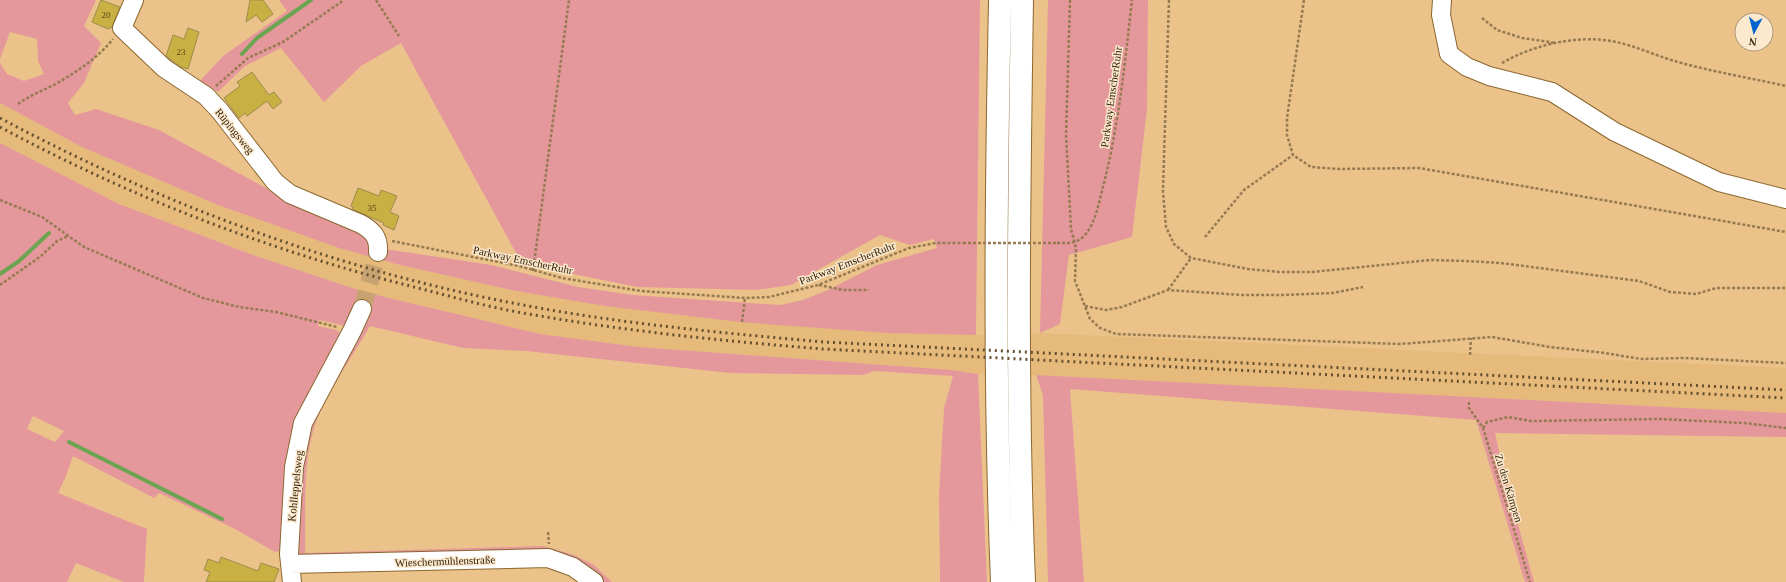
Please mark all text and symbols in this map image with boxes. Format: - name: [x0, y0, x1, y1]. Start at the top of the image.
- house number: 20: [102, 10, 111, 20]
- north arrow: [1734, 12, 1774, 52]
- text: N: [1748, 35, 1757, 48]
- street label: Parkway EmscherRuhr: [1098, 45, 1124, 148]
- house number: 23: [177, 47, 186, 57]
- street label: Rüpingsweg: [213, 106, 257, 157]
- house number: 35: [368, 203, 377, 213]
- street label: Parkway EmscherRuhr: [797, 239, 897, 287]
- street label: Parkway EmscherRuhr: [472, 244, 574, 277]
- street label: Kohlleppelsweg: [285, 449, 305, 522]
- street label: Zu den Kämpen: [1493, 452, 1525, 524]
- street label: Wieschermühlenstraße: [395, 553, 495, 569]

